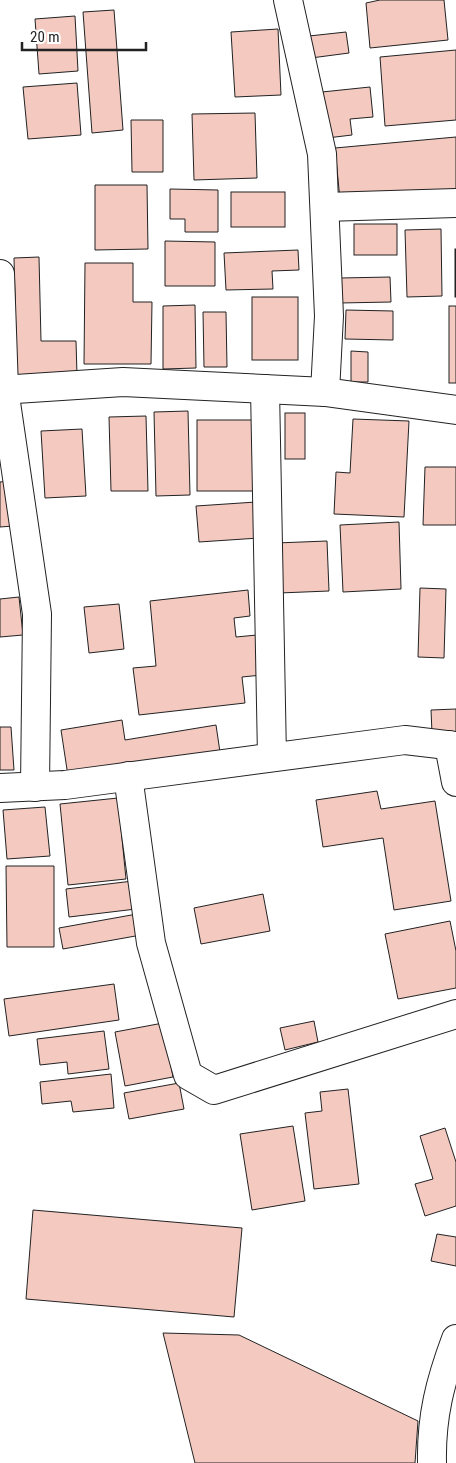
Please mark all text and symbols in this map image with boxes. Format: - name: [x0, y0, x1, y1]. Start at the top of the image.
- scale bar: [22, 20, 146, 52]
- text: 20 m: [30, 28, 60, 46]

